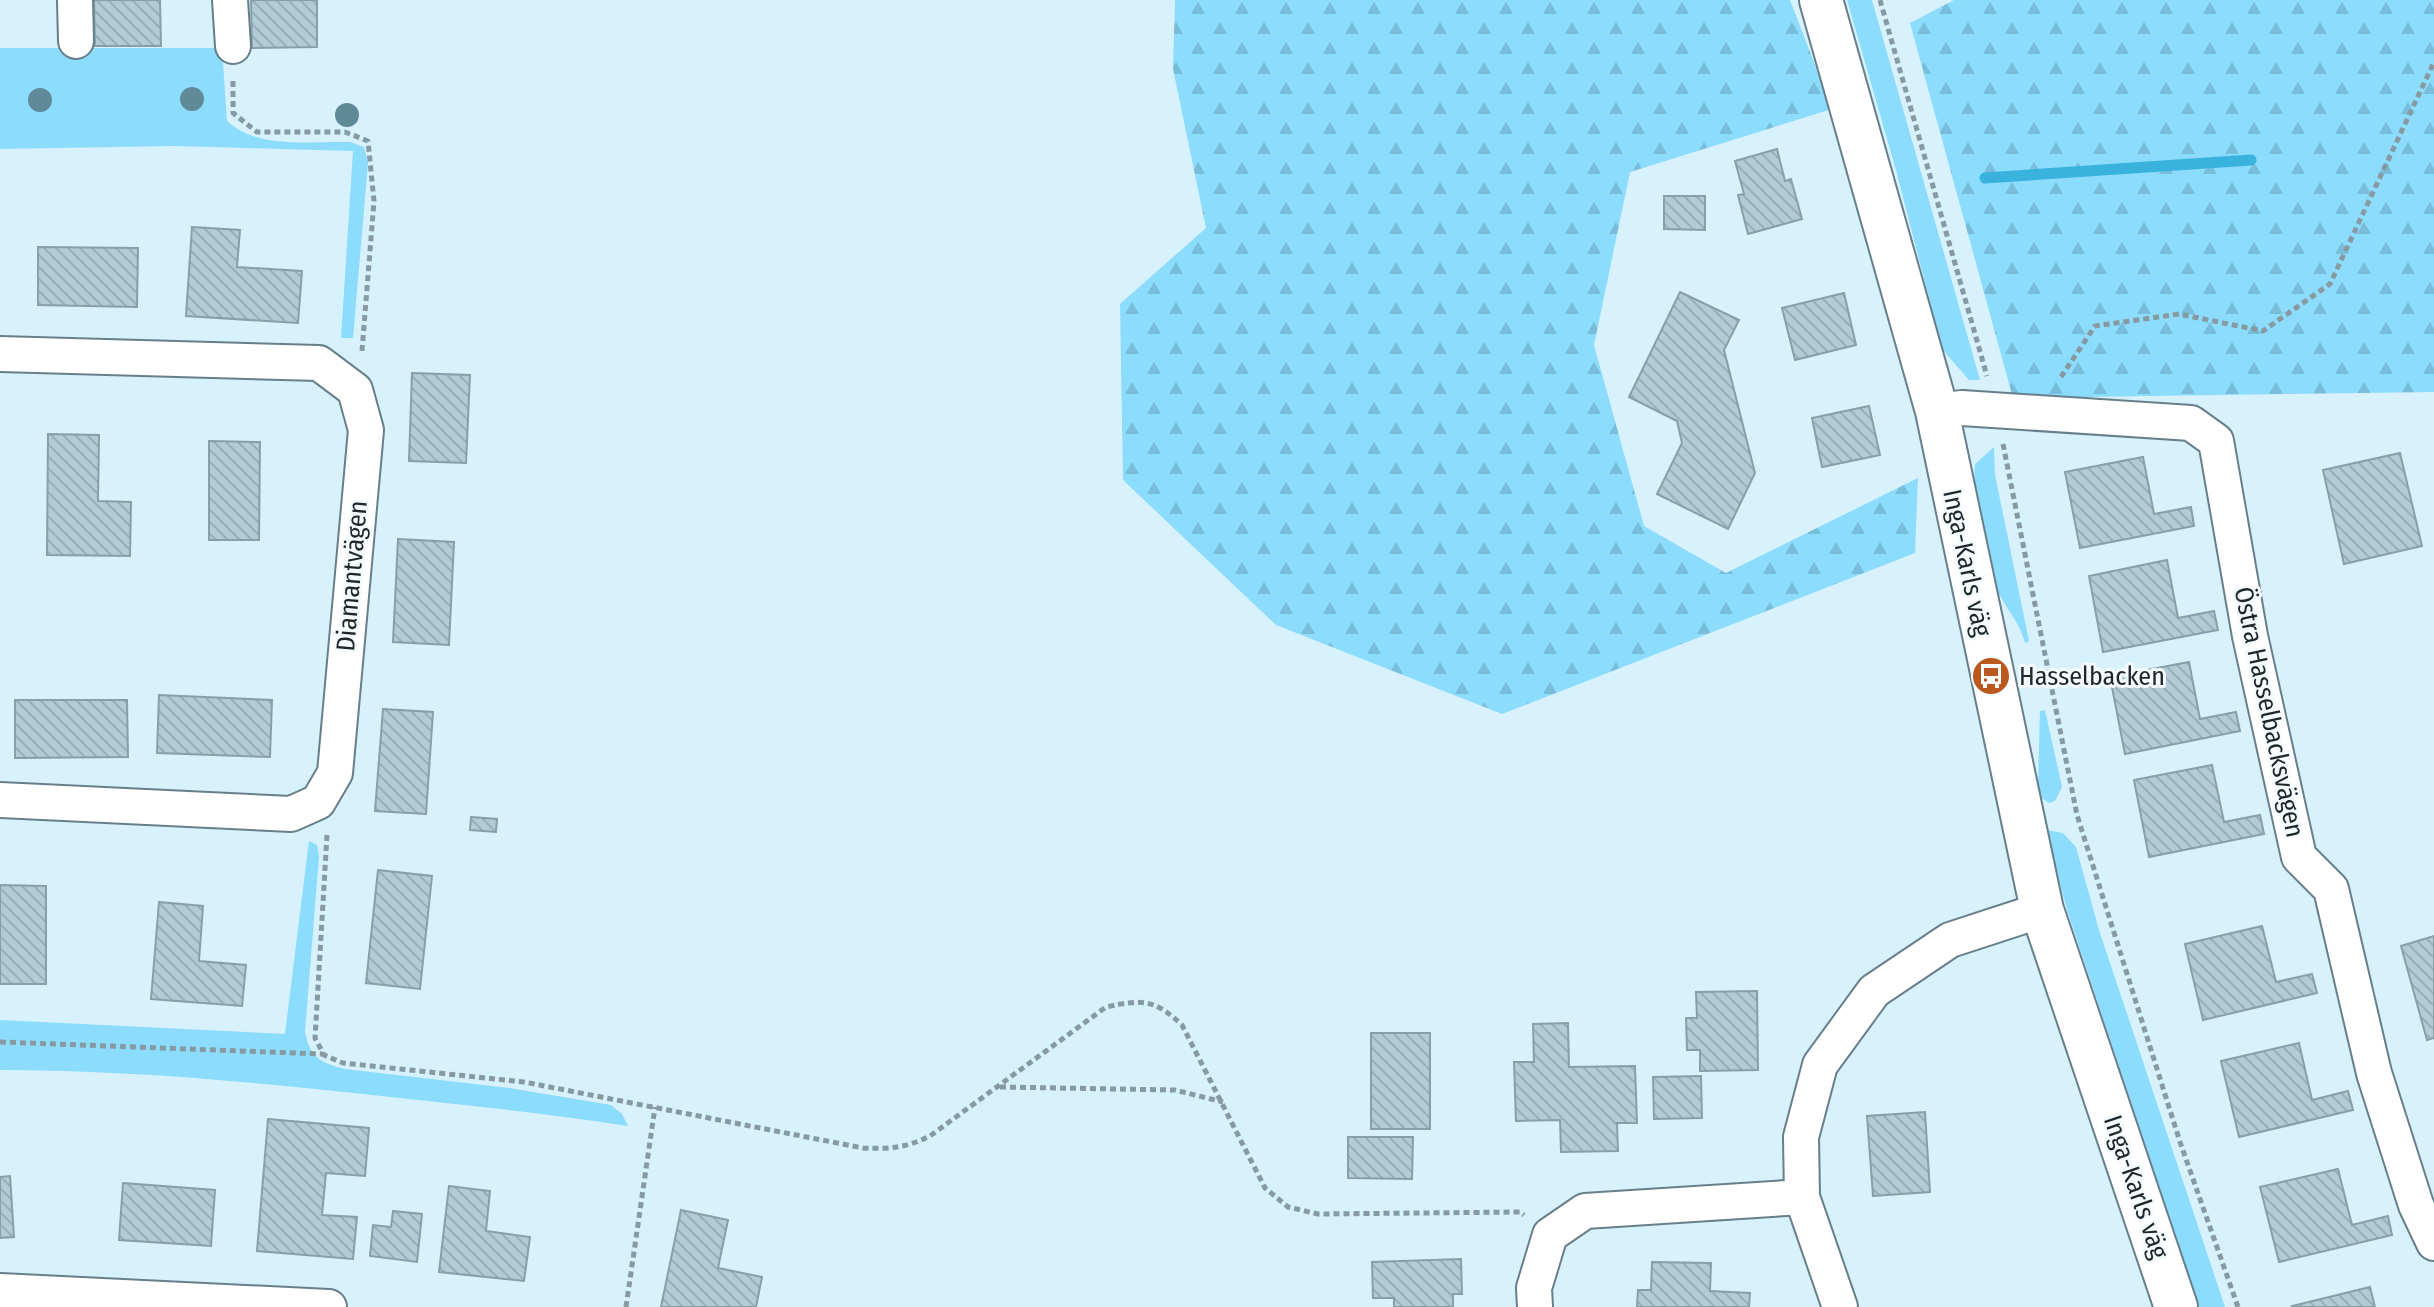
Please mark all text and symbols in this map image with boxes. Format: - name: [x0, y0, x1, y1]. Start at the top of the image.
- street label: Inga-Karls väg: [1936, 487, 1998, 640]
- street label: Diamantvägen: [330, 499, 374, 653]
- street label: Östra Hasselbacksvägen: [2227, 584, 2311, 840]
- bus stop icon: Hasselbacken: [1970, 655, 2012, 697]
- place label: Hasselbacken: [2019, 661, 2165, 692]
- street label: Inga-Karls väg: [2097, 1111, 2175, 1264]

